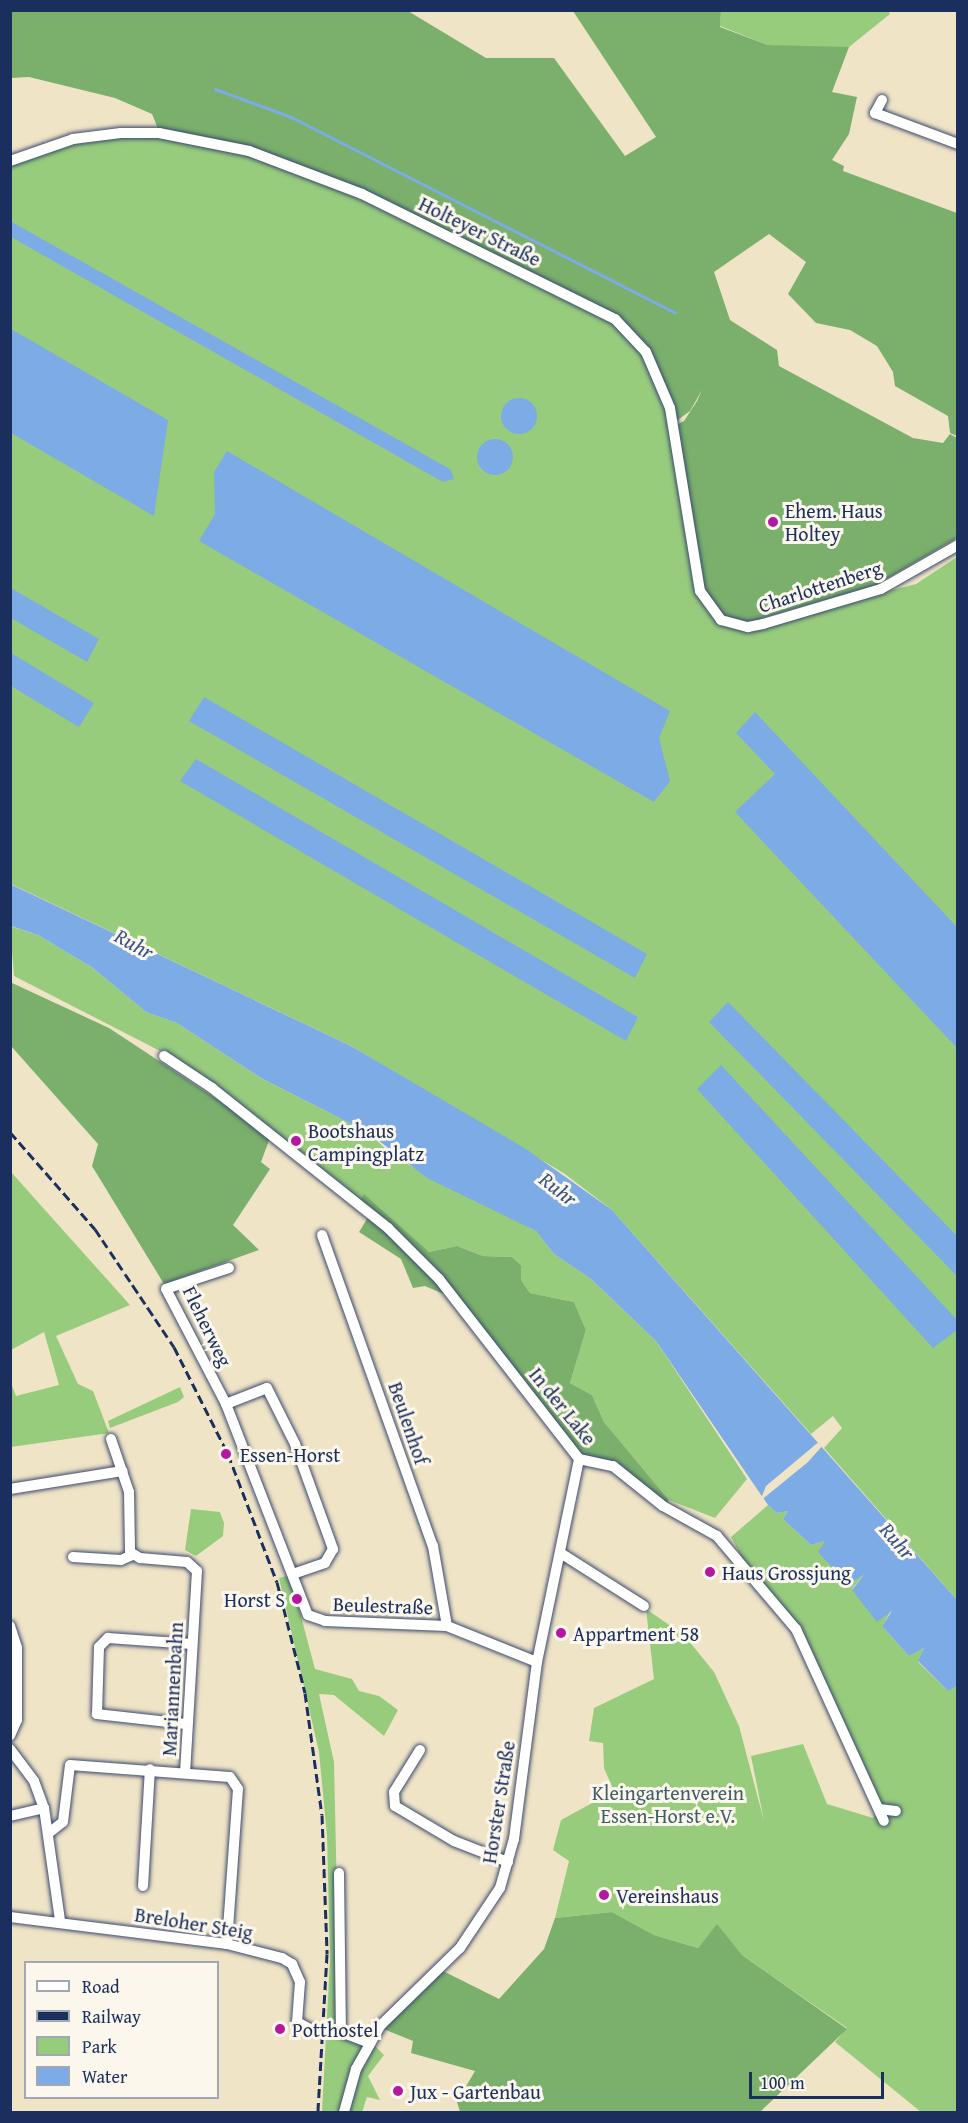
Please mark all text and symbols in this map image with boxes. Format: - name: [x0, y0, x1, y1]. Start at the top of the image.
- street label: Holteyer Straße: [415, 191, 545, 271]
- place label: Ehem. Haus Holtey: [785, 498, 883, 545]
- marker: Ehem. Haus Holtey: [766, 515, 780, 529]
- street label: Charlottenberg: [755, 555, 885, 617]
- water label: Ruhr: [110, 923, 158, 965]
- place label: Bootshaus Campingplatz: [308, 1118, 424, 1165]
- marker: Bootshaus Campingplatz: [289, 1134, 303, 1148]
- water label: Ruhr: [534, 1167, 582, 1211]
- street label: Fleherweg: [178, 1282, 238, 1370]
- street label: In der Lake: [524, 1362, 602, 1450]
- street label: Beulenhof: [384, 1379, 434, 1467]
- place label: Essen-Horst: [240, 1442, 340, 1466]
- marker: Essen-Horst: [217, 1445, 235, 1463]
- water label: Ruhr: [874, 1517, 920, 1565]
- place label: Haus Grossjung: [722, 1560, 851, 1584]
- marker: Haus Grossjung: [703, 1565, 717, 1579]
- place label: Horst S: [224, 1587, 285, 1611]
- street label: Beulestraße: [333, 1591, 433, 1619]
- marker: Horst S: [290, 1592, 304, 1606]
- street label: Mariannenbahn: [156, 1621, 188, 1757]
- place label: Appartment 58: [573, 1621, 699, 1645]
- marker: Appartment 58: [554, 1626, 568, 1640]
- street label: Horster Straße: [476, 1739, 520, 1865]
- park label: Kleingartenverein Essen-Horst e.V.: [592, 1781, 744, 1828]
- place label: Vereinshaus: [616, 1883, 719, 1907]
- marker: Vereinshaus: [597, 1888, 611, 1902]
- street label: Breloher Steig: [133, 1902, 255, 1944]
- legend: [24, 1961, 219, 2099]
- text: Road: [82, 1973, 120, 2000]
- text: Railway: [82, 2003, 141, 2030]
- place label: Potthostel: [292, 2017, 379, 2041]
- marker: Potthostel: [273, 2022, 287, 2036]
- text: Park: [82, 2033, 117, 2060]
- scale bar: [752, 2060, 887, 2098]
- text: Water: [82, 2063, 127, 2090]
- text: 100 m: [760, 2069, 805, 2096]
- place label: Jux - Gartenbau: [410, 2079, 541, 2103]
- marker: Jux - Gartenbau: [391, 2084, 405, 2098]

